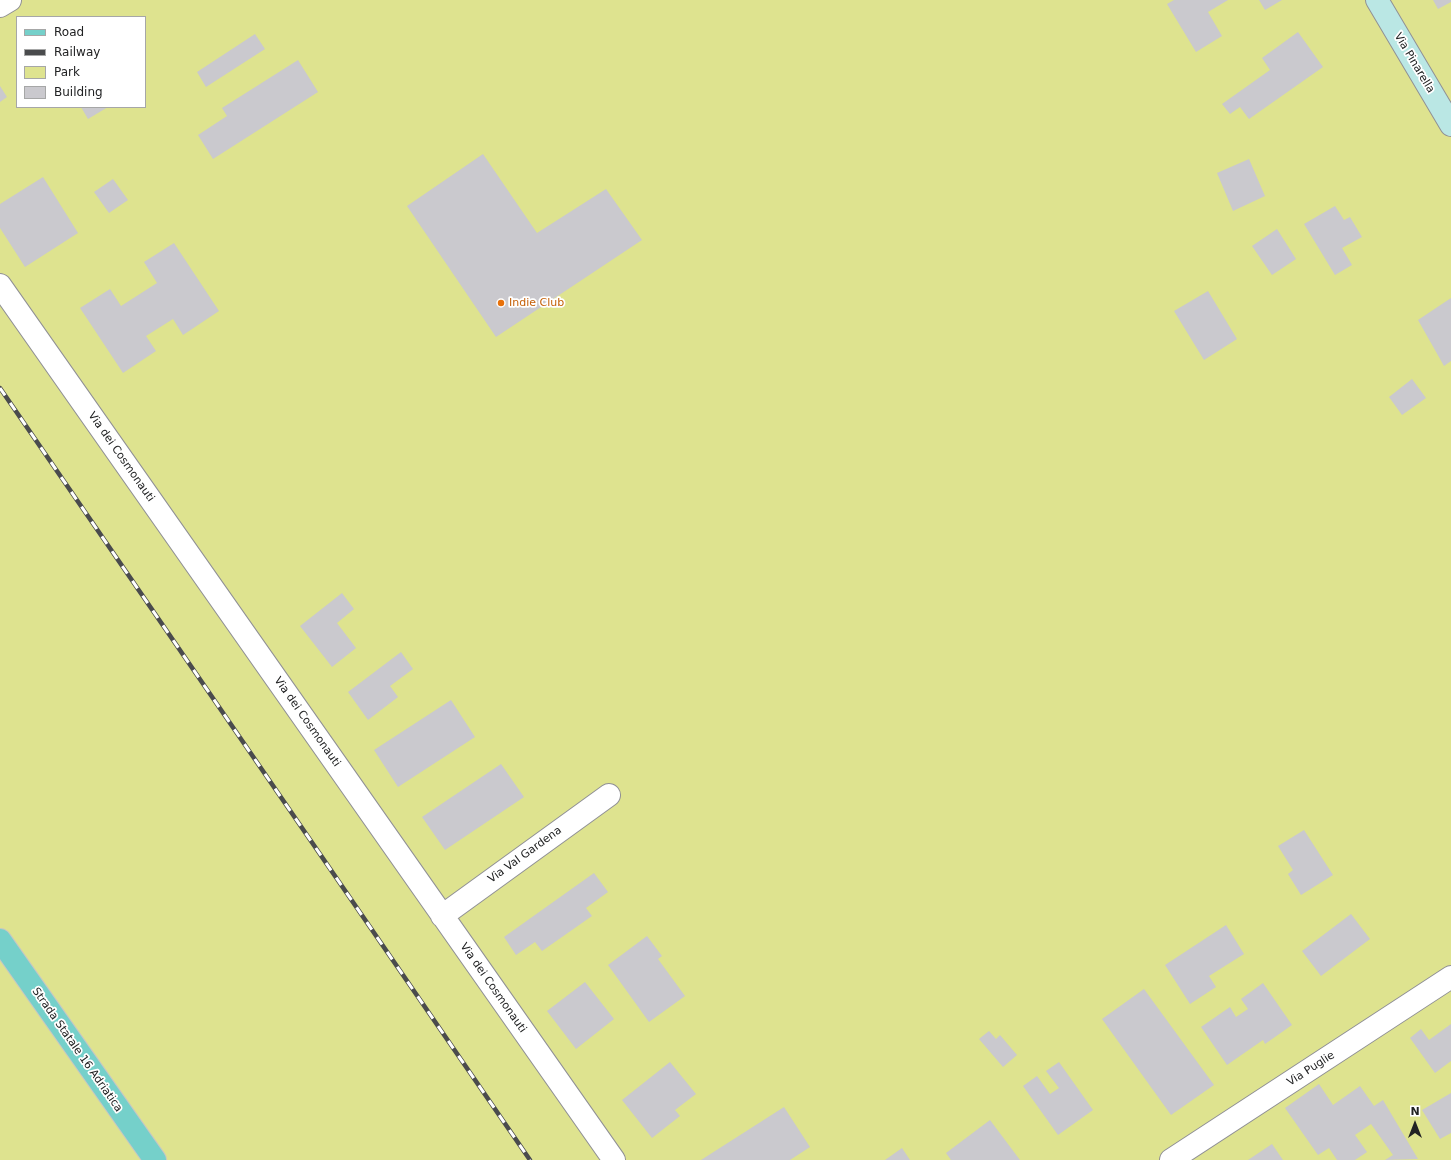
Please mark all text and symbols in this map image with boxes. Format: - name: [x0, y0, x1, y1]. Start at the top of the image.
- legend: [16, 16, 146, 108]
- text: Road: [54, 25, 84, 39]
- street label: Via Pinarella: [1391, 31, 1437, 95]
- text: Railway: [54, 45, 100, 59]
- text: Park: [54, 65, 80, 79]
- text: Building: [54, 85, 103, 99]
- place label: Indie Club: [509, 296, 564, 310]
- marker: Indie Club: [496, 298, 506, 308]
- street label: Via dei Cosmonauti: [85, 410, 157, 504]
- street label: Via dei Cosmonauti: [271, 675, 343, 769]
- street label: Via Val Gardena: [486, 824, 564, 886]
- street label: Via dei Cosmonauti: [457, 941, 529, 1035]
- street label: Strada Statale 16 Adriatica: [29, 985, 125, 1115]
- street label: Via Puglie: [1285, 1049, 1337, 1089]
- north arrow: [1395, 1104, 1435, 1144]
- text: N: [1410, 1105, 1420, 1118]

